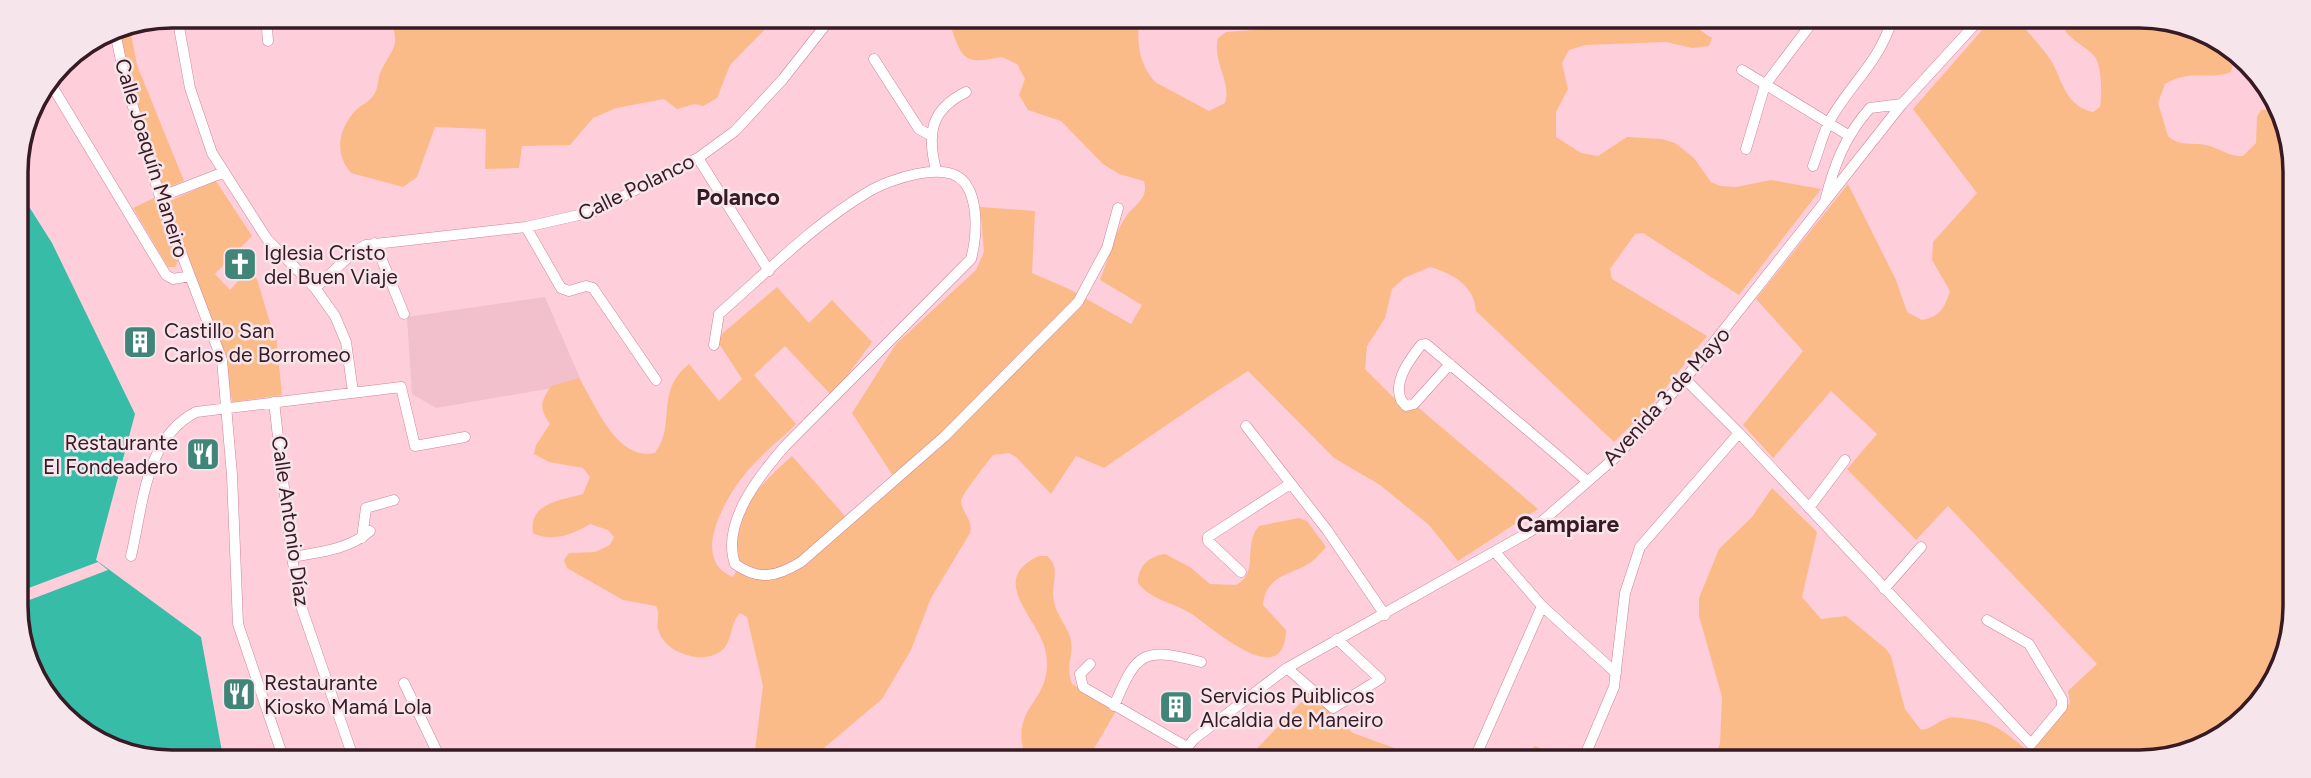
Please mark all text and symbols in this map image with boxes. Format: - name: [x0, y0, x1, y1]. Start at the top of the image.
- street label: Calle Joaquín Maneiro: [110, 55, 194, 261]
- street label: Calle Polanco: [574, 148, 698, 226]
- district label: Polanco: [696, 183, 780, 211]
- place label: Iglesia Cristo del Buen Viaje: [264, 240, 398, 289]
- church icon: Iglesia Cristo del Buen Viaje: [221, 245, 259, 283]
- place label: Castillo San Carlos de Borromeo: [164, 318, 351, 367]
- street label: Avenida 3 de Mayo: [1597, 322, 1735, 470]
- building icon: Castillo San Carlos de Borromeo: [121, 323, 159, 361]
- place label: Restaurante El Fondeadero: [43, 430, 178, 479]
- street label: Calle Antonio Díaz: [267, 434, 315, 608]
- restaurant icon: Restaurante El Fondeadero: [184, 435, 222, 473]
- district label: Campiare: [1517, 510, 1620, 538]
- place label: Restaurante Kiosko Mamá Lola: [264, 670, 432, 719]
- restaurant icon: Restaurante Kiosko Mamá Lola: [220, 675, 258, 713]
- place label: Servicios Puiblicos Alcaldia de Maneiro: [1200, 683, 1383, 732]
- building icon: Servicios Puiblicos Alcaldia de Maneiro: [1157, 688, 1195, 726]

